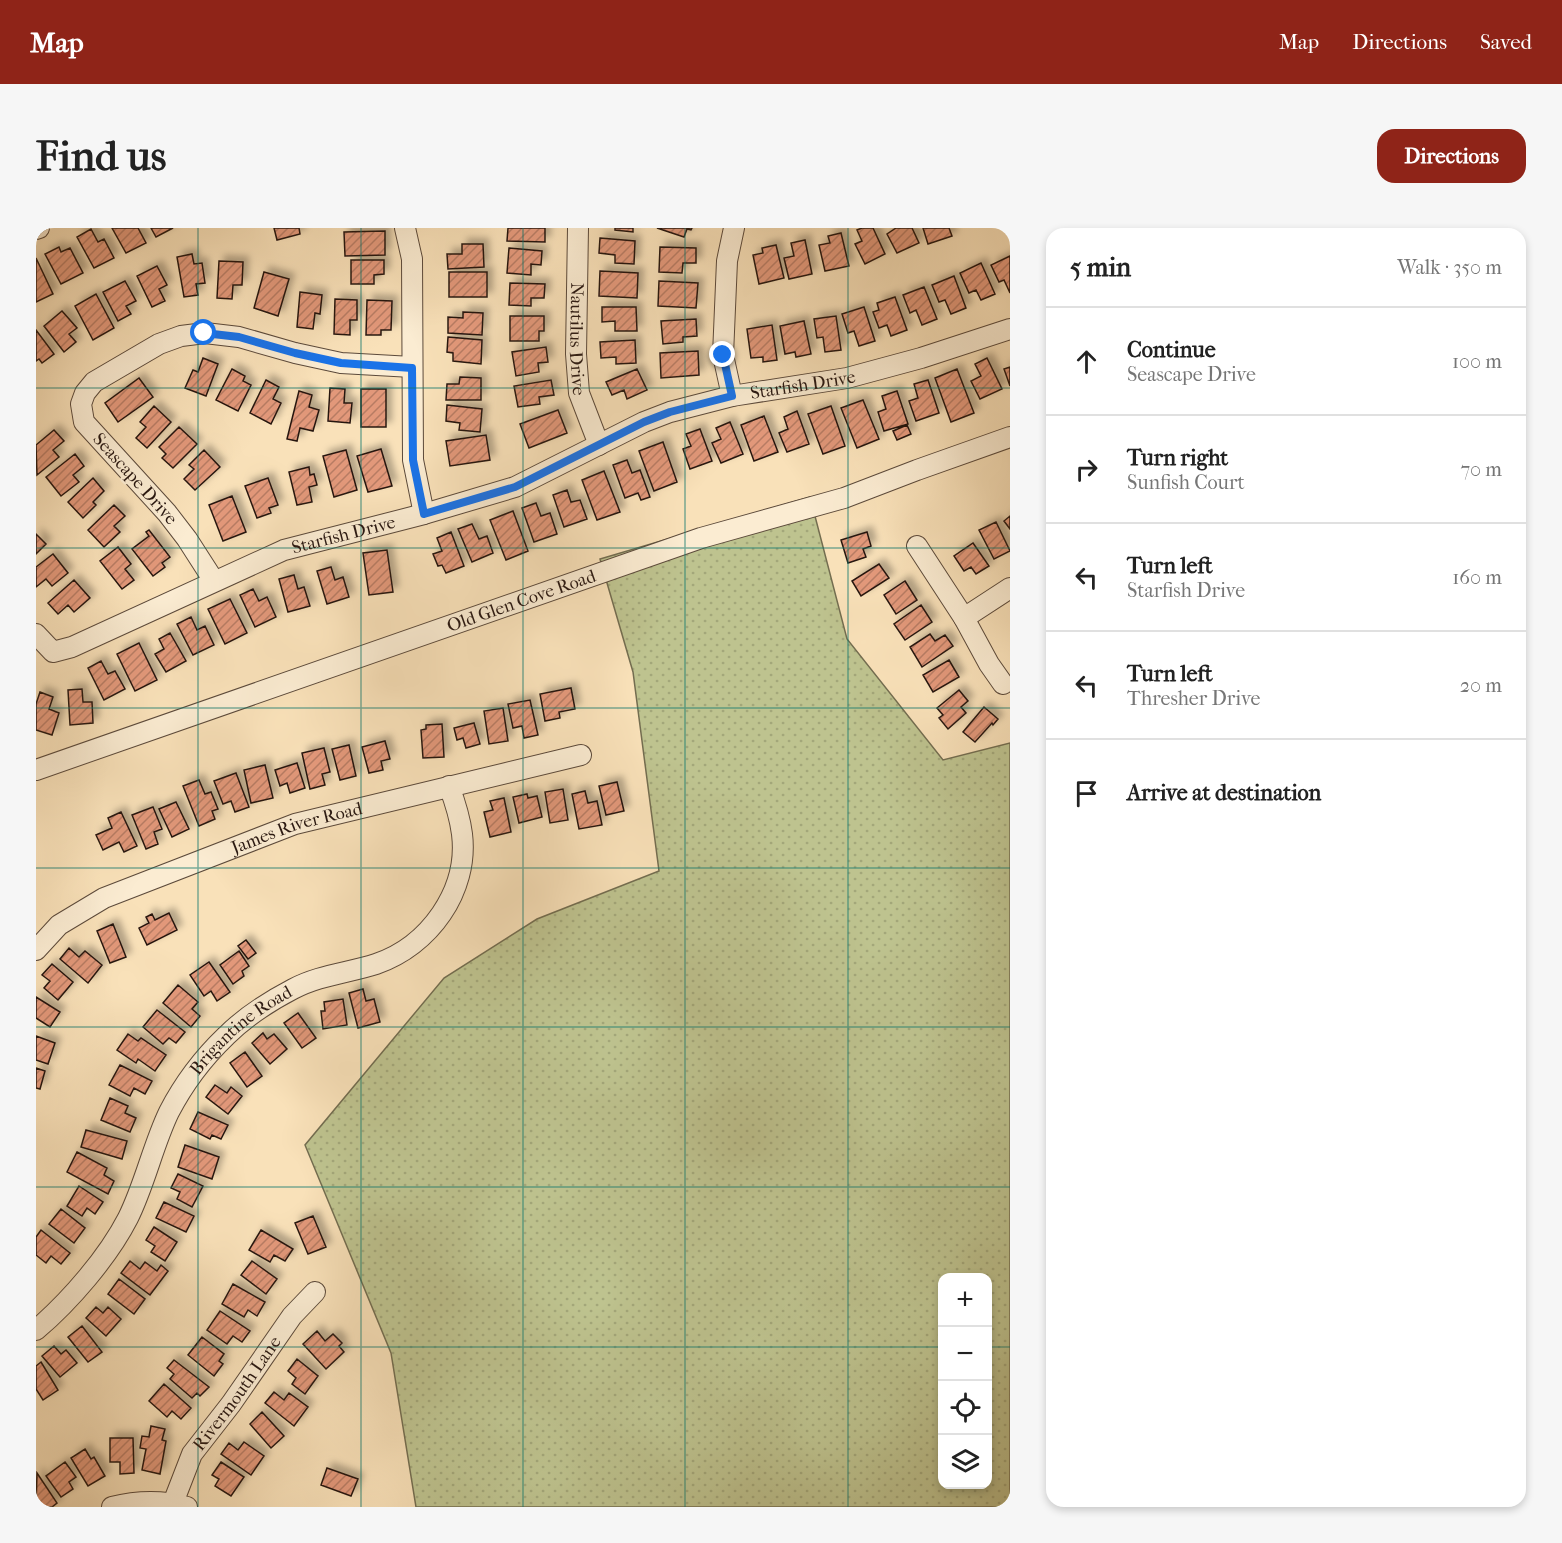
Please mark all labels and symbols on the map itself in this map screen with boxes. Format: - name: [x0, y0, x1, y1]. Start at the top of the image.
- street label: Nautilus Drive: [565, 282, 590, 396]
- route start: [190, 319, 216, 345]
- route end: [709, 341, 735, 367]
- street label: Starfish Drive: [749, 366, 858, 404]
- street label: Seascape Drive: [88, 429, 182, 529]
- street label: Starfish Drive: [289, 511, 398, 558]
- street label: Old Glen Cove Road: [444, 565, 599, 636]
- street label: James River Road: [226, 798, 365, 859]
- street label: Brigantine Road: [185, 981, 296, 1079]
- street label: Rivermouth Lane: [188, 1332, 285, 1455]

